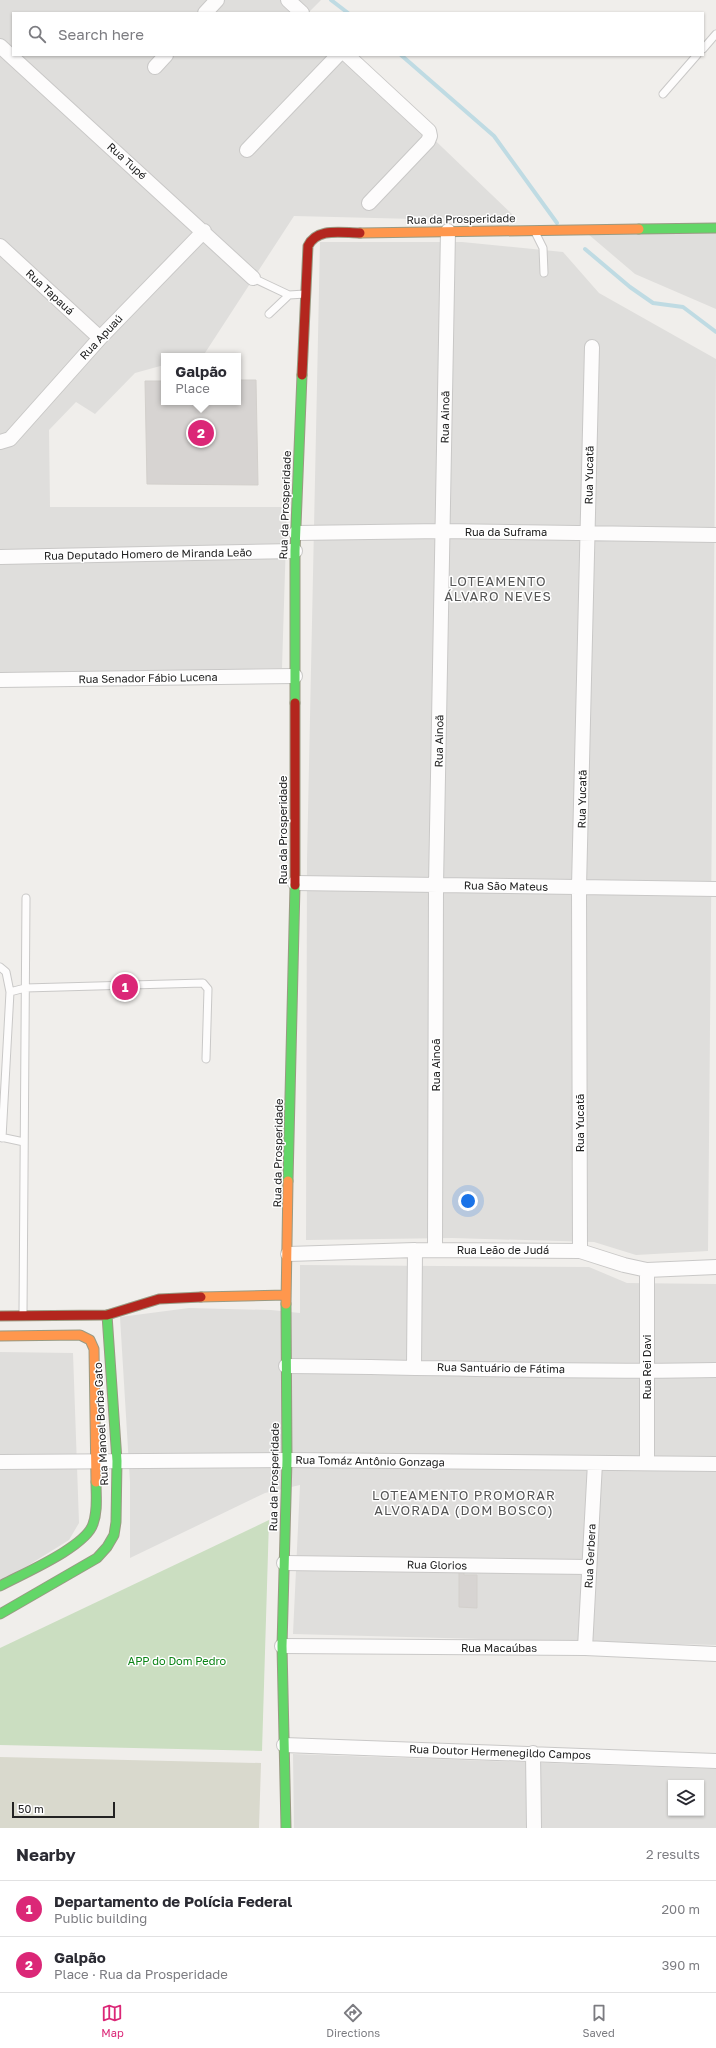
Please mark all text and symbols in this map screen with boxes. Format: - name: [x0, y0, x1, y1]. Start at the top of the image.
- search box: [12, 12, 704, 56]
- icon: search: [26, 23, 48, 45]
- text: Search here: [58, 25, 144, 43]
- street label: Rua Tupé: [105, 140, 150, 182]
- street label: Rua da Prosperidade: [406, 211, 516, 226]
- street label: Rua Tapauá: [24, 266, 77, 317]
- street label: Rua Apuaú: [77, 312, 125, 362]
- popup: [161, 353, 241, 405]
- text: Galpão: [175, 362, 227, 380]
- text: Place: [175, 380, 210, 396]
- street label: Rua Ainoã: [438, 390, 451, 443]
- pin: 2: [188, 418, 214, 448]
- street label: Rua Yucatã: [581, 446, 596, 504]
- street label: Rua da Prosperidade: [276, 450, 293, 560]
- street label: Rua da Suframa: [465, 525, 547, 538]
- street label: Rua Deputado Homero de Miranda Leão: [44, 545, 253, 562]
- district label: LOTEAMENTO ÁLVARO NEVES: [444, 573, 552, 604]
- street label: Rua Senador Fábio Lucena: [78, 670, 218, 685]
- street label: Rua Ainoã: [432, 714, 445, 767]
- street label: Rua Yucatã: [574, 770, 589, 828]
- street label: Rua da Prosperidade: [276, 776, 289, 884]
- street label: Rua São Mateus: [464, 878, 548, 893]
- pin: 1: [112, 972, 138, 1002]
- street label: Rua Ainoã: [429, 1039, 442, 1091]
- street label: Rua Yucatã: [573, 1094, 586, 1152]
- street label: Rua da Prosperidade: [270, 1098, 285, 1208]
- your location: [458, 1191, 478, 1211]
- street label: Rua Leão de Judá: [457, 1243, 549, 1256]
- street label: Rua Rei Davi: [640, 1334, 653, 1400]
- street label: Rua Santuário de Fátima: [437, 1360, 565, 1375]
- street label: Rua Manoel Borba Gato: [91, 1362, 110, 1486]
- street label: Rua da Prosperidade: [266, 1422, 281, 1532]
- street label: Rua Tomáz Antônio Gonzaga: [295, 1453, 445, 1468]
- district label: LOTEAMENTO PROMORAR ALVORADA (DOM BOSCO): [372, 1487, 556, 1518]
- street label: Rua Gerbera: [581, 1523, 598, 1589]
- street label: Rua Glorios: [407, 1557, 467, 1572]
- street label: Rua Macaúbas: [461, 1641, 537, 1654]
- park label: APP do Dom Pedro: [128, 1654, 227, 1667]
- street label: Rua Doutor Hermenegildo Campos: [409, 1742, 591, 1761]
- map controls: [668, 1780, 704, 1816]
- button: layers: [668, 1780, 704, 1816]
- scale bar: [12, 1800, 115, 1819]
- text: 50 m: [18, 1802, 44, 1815]
- text: Nearby: [16, 1844, 76, 1865]
- text: 2 results: [646, 1846, 700, 1862]
- text: Departamento de Polícia Federal: [54, 1892, 292, 1910]
- text: 1: [26, 1901, 32, 1917]
- text: 200 m: [662, 1901, 700, 1917]
- text: Public building: [54, 1910, 147, 1926]
- text: Galpão: [54, 1948, 106, 1966]
- text: 2: [25, 1957, 33, 1973]
- text: 390 m: [662, 1957, 700, 1973]
- text: Place · Rua da Prosperidade: [54, 1966, 228, 1982]
- tab: Map: [101, 2002, 124, 2039]
- tab: Directions: [326, 2002, 380, 2039]
- tab: Saved: [583, 2002, 615, 2039]

